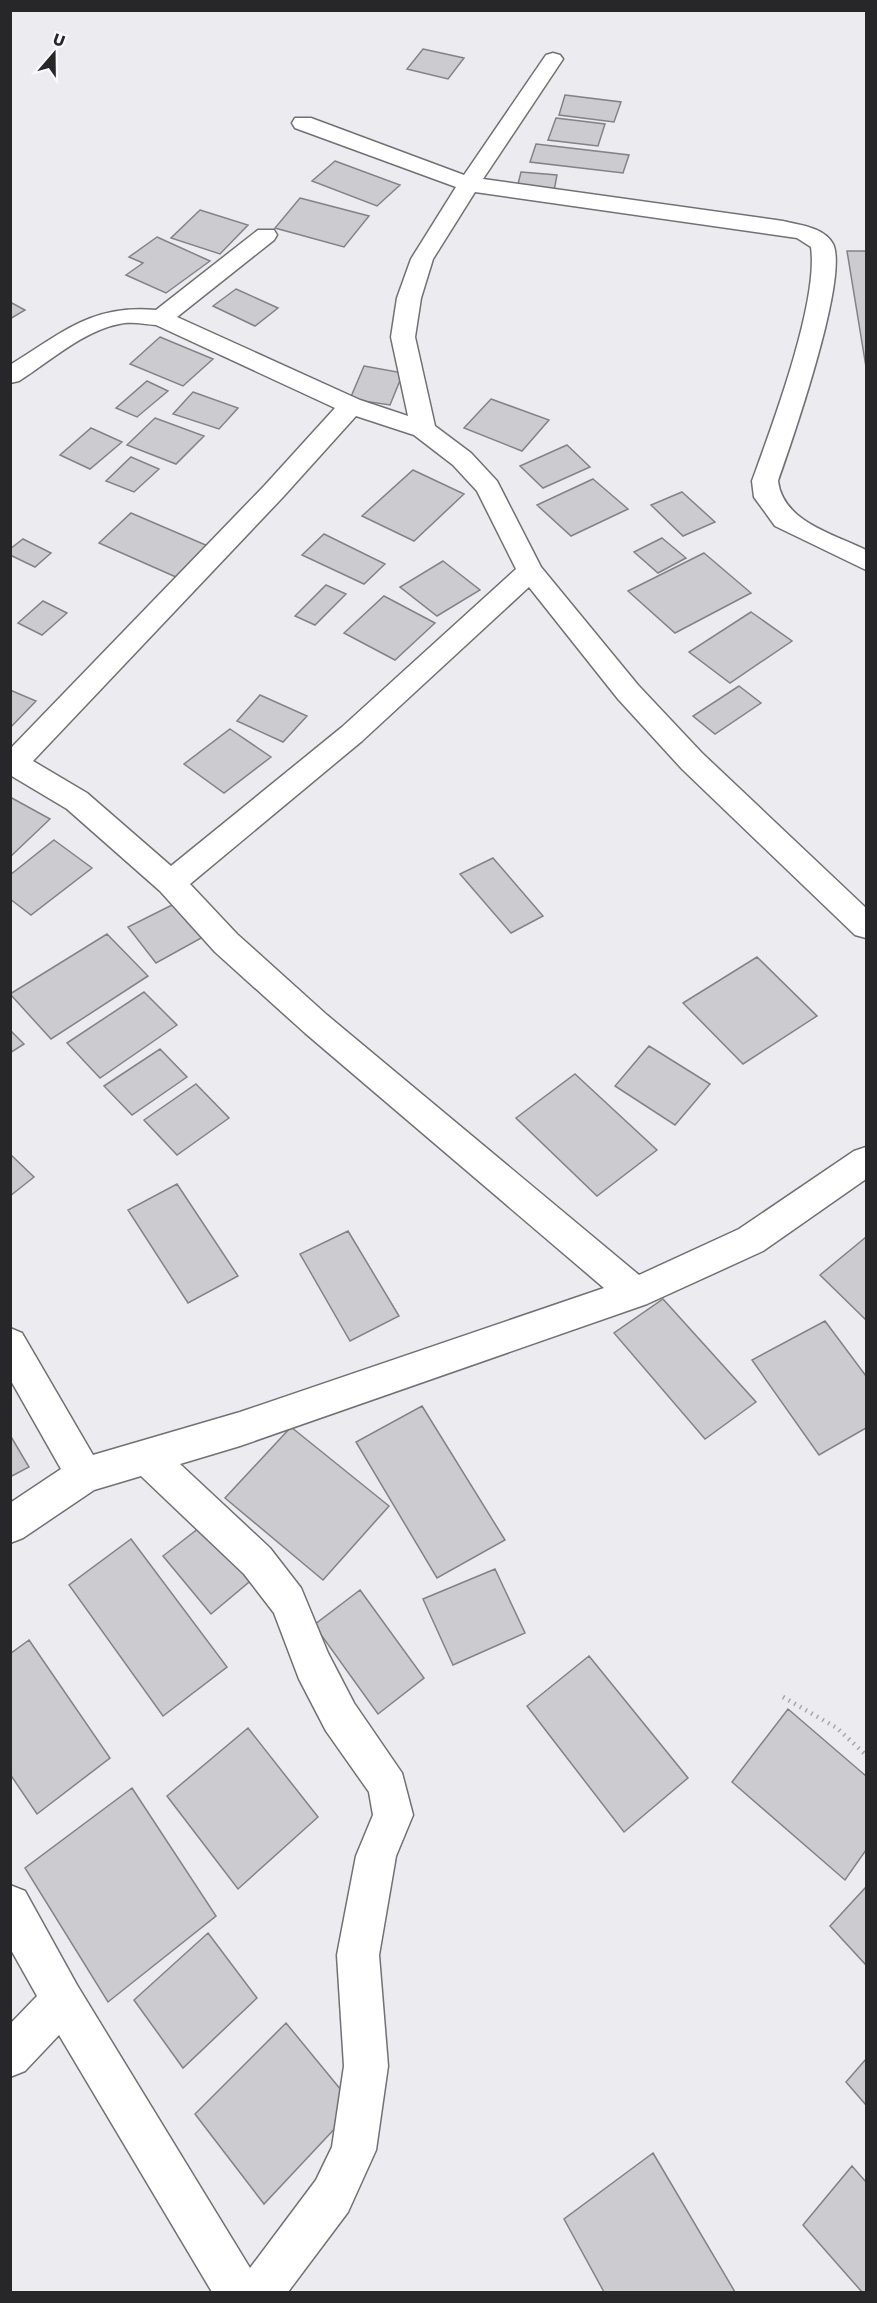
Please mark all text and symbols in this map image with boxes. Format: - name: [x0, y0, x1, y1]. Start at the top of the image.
- north arrow: [24, 24, 84, 84]
- text: U: [50, 28, 68, 53]

